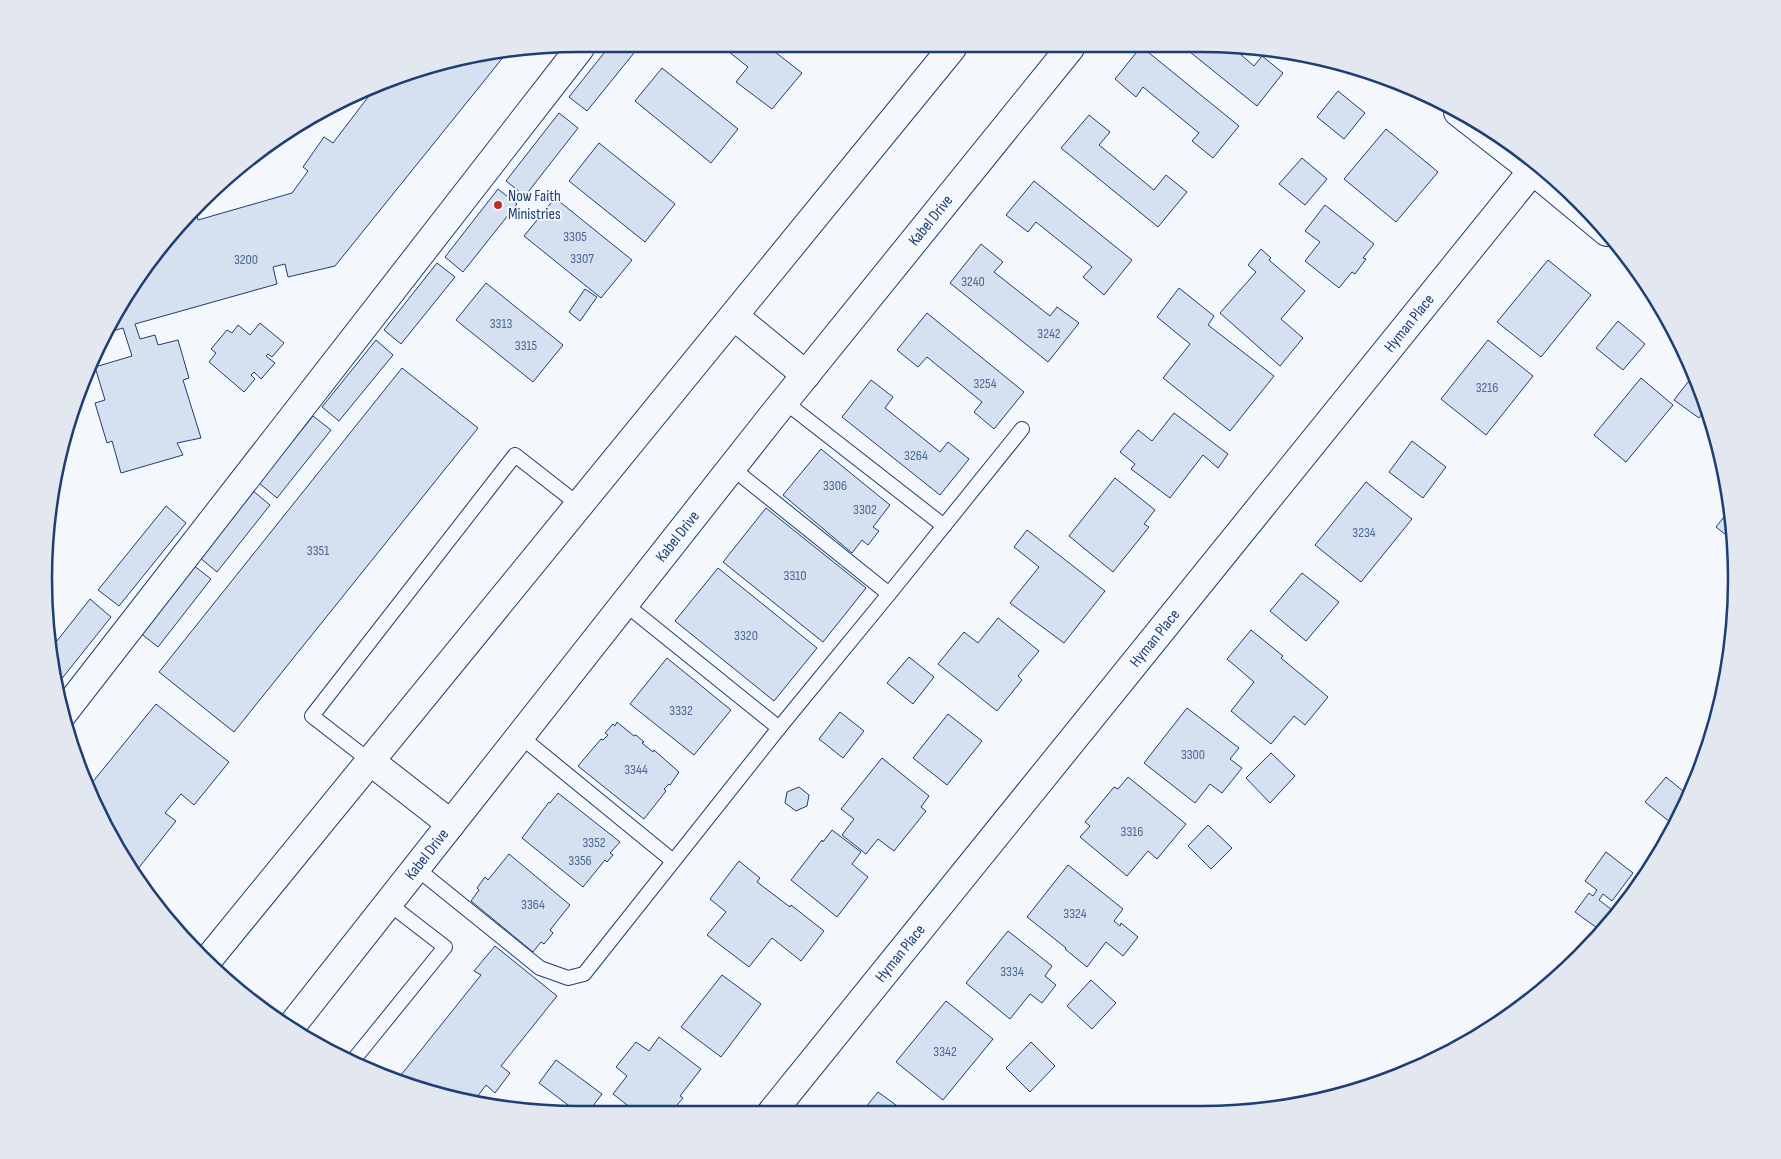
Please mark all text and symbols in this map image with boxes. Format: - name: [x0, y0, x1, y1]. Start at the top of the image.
- place label: Now Faith Ministries: [508, 187, 561, 224]
- street label: Kabel Drive: [904, 191, 957, 250]
- marker: Now Faith Ministries: [492, 199, 504, 211]
- house number: 3305: [563, 228, 587, 245]
- house number: 3307: [570, 250, 594, 267]
- house number: 3200: [234, 251, 258, 268]
- house number: 3240: [961, 273, 985, 290]
- street label: Hyman Place: [1380, 290, 1438, 356]
- house number: 3313: [490, 315, 512, 332]
- house number: 3242: [1037, 325, 1061, 342]
- house number: 3315: [515, 337, 538, 354]
- house number: 3254: [973, 375, 997, 392]
- house number: 3216: [1476, 379, 1498, 396]
- house number: 3264: [904, 447, 928, 464]
- house number: 3306: [823, 477, 847, 494]
- house number: 3302: [853, 501, 877, 518]
- street label: Kabel Drive: [652, 507, 704, 566]
- house number: 3234: [1352, 524, 1376, 541]
- house number: 3351: [307, 542, 329, 559]
- house number: 3310: [784, 567, 806, 584]
- street label: Hyman Place: [1126, 605, 1184, 671]
- house number: 3320: [734, 627, 758, 644]
- house number: 3332: [669, 702, 693, 719]
- house number: 3300: [1181, 746, 1205, 763]
- house number: 3344: [624, 761, 648, 778]
- house number: 3316: [1121, 823, 1143, 840]
- street label: Kabel Drive: [401, 825, 453, 884]
- house number: 3352: [582, 834, 606, 851]
- house number: 3356: [568, 852, 592, 869]
- house number: 3364: [521, 896, 545, 913]
- house number: 3324: [1063, 905, 1087, 922]
- street label: Hyman Place: [871, 921, 929, 986]
- house number: 3334: [1000, 963, 1024, 980]
- house number: 3342: [933, 1043, 957, 1060]

